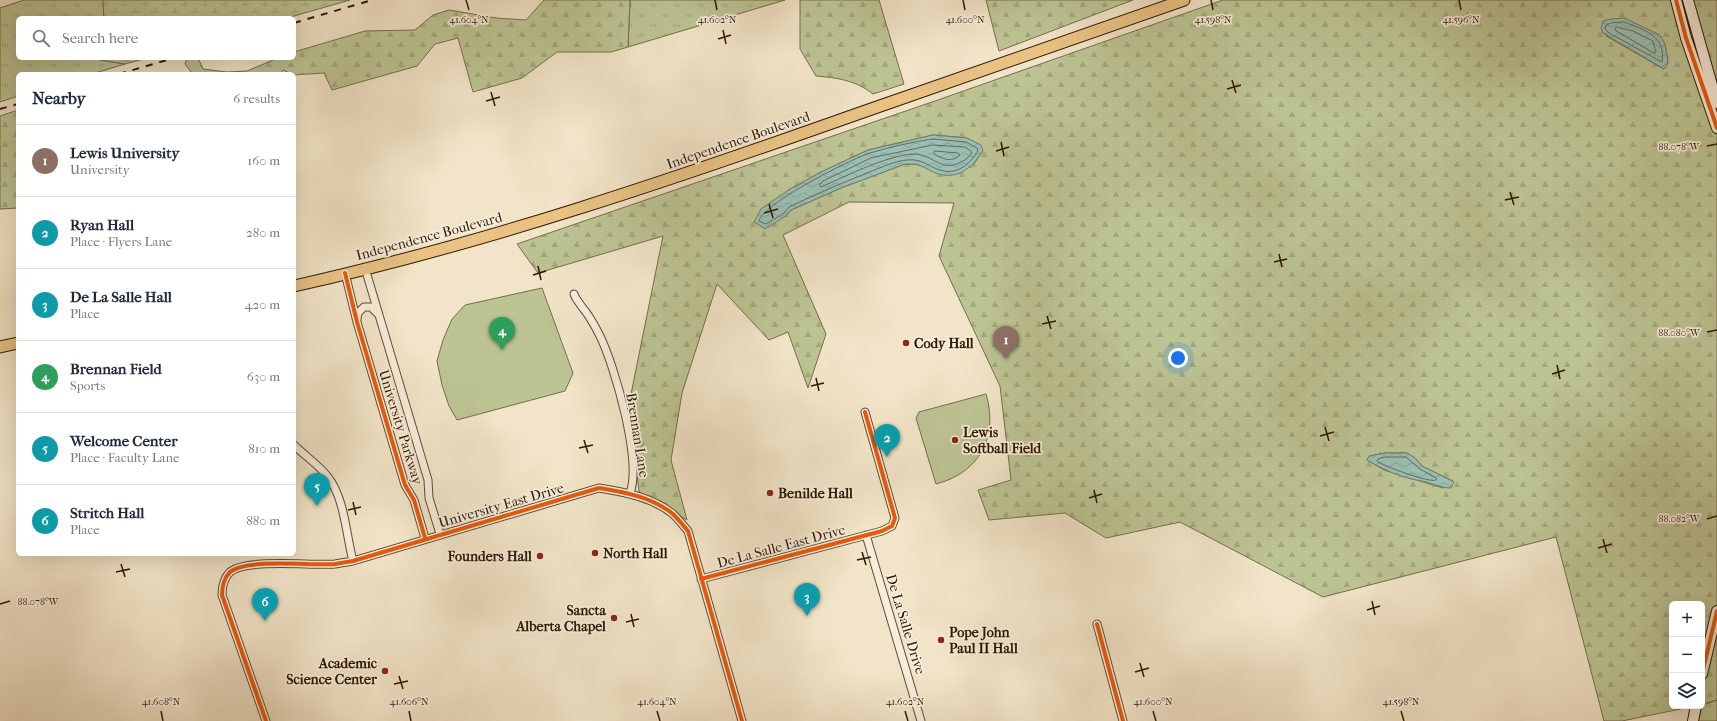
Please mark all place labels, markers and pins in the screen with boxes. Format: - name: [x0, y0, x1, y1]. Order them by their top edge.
- pin: 4: [489, 317, 515, 350]
- pin: 1: [993, 326, 1019, 359]
- place label: Cody Hall: [914, 335, 974, 352]
- marker: Cody Hall: [901, 338, 911, 348]
- pin: 2: [874, 424, 900, 457]
- place label: Lewis Softball Field: [963, 424, 1043, 457]
- marker: Lewis Softball Field: [950, 435, 960, 445]
- pin: 5: [304, 473, 330, 506]
- place label: Benilde Hall: [778, 485, 853, 502]
- marker: Benilde Hall: [765, 488, 775, 498]
- place label: North Hall: [603, 545, 668, 562]
- place label: Founders Hall: [447, 548, 532, 565]
- marker: North Hall: [590, 548, 600, 558]
- marker: Founders Hall: [535, 551, 545, 561]
- pin: 3: [794, 583, 820, 616]
- pin: 6: [252, 588, 278, 621]
- place label: Sancta Alberta Chapel: [515, 602, 607, 635]
- marker: Sancta Alberta Chapel: [609, 613, 619, 623]
- place label: Pope John Paul II Hall: [949, 624, 1018, 657]
- marker: Pope John Paul II Hall: [936, 635, 946, 645]
- place label: Academic Science Center: [286, 655, 378, 688]
- marker: Academic Science Center: [380, 666, 390, 676]

